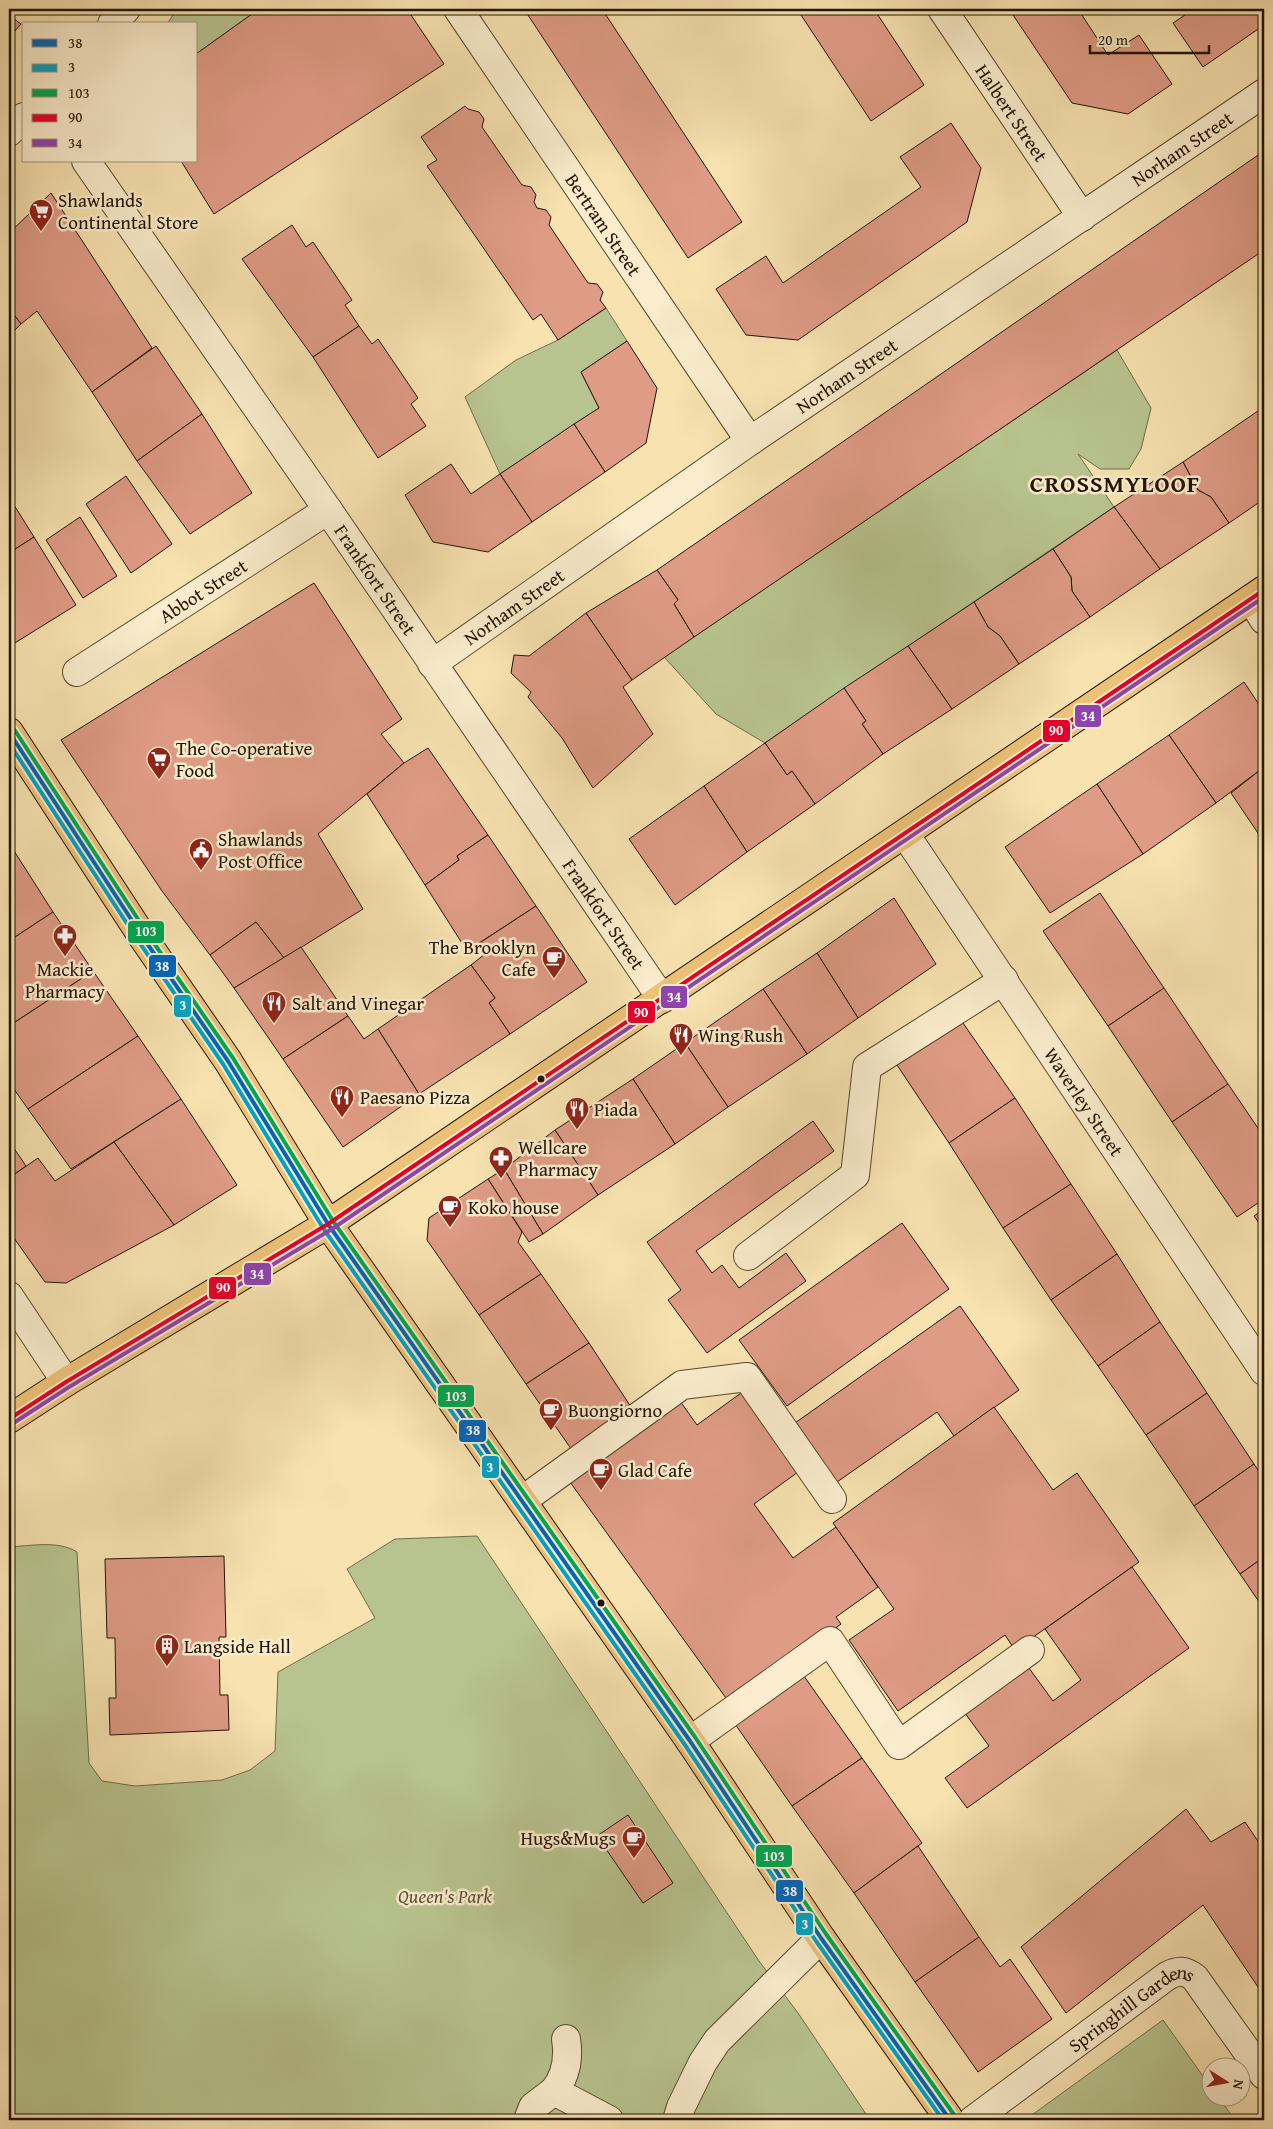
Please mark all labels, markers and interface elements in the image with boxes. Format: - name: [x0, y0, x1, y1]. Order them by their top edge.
- legend: [22, 22, 198, 162]
- scale bar: [1090, 22, 1209, 54]
- text: 20 m: [1098, 29, 1129, 50]
- text: 38: [68, 32, 82, 53]
- text: 3: [68, 56, 75, 77]
- street label: Halbert Street: [969, 58, 1055, 167]
- text: 103: [68, 82, 90, 103]
- street label: Norham Street: [1125, 104, 1239, 193]
- text: 90: [68, 106, 82, 127]
- text: 34: [68, 132, 82, 153]
- street label: Bertram Street: [559, 167, 649, 282]
- place label: Shawlands Continental Store: [58, 186, 198, 236]
- supermarket icon: Shawlands Continental Store: [28, 198, 54, 232]
- street label: Norham Street: [790, 331, 903, 420]
- district label: CROSSMYLOOF: [1030, 466, 1200, 501]
- street label: Frankfort Street: [328, 518, 424, 641]
- street label: Abbot Street: [153, 552, 253, 630]
- street label: Norham Street: [458, 561, 570, 652]
- line badge: 34: [1074, 704, 1102, 728]
- text: 34: [1081, 706, 1095, 726]
- line badge: 90: [1042, 719, 1071, 743]
- text: 90: [1049, 720, 1063, 740]
- place label: The Co-operative Food: [176, 734, 312, 784]
- supermarket icon: The Co-operative Food: [146, 746, 172, 780]
- place label: Shawlands Post Office: [218, 825, 303, 875]
- public building icon: Shawlands Post Office: [188, 837, 214, 871]
- street label: Frankfort Street: [556, 853, 652, 975]
- line badge: 103: [127, 920, 165, 944]
- text: 103: [135, 921, 157, 941]
- pharmacy icon: Mackie Pharmacy: [52, 923, 78, 957]
- place label: The Brooklyn Cafe: [429, 933, 536, 983]
- cafe icon: The Brooklyn Cafe: [541, 945, 567, 979]
- line badge: 38: [148, 954, 177, 978]
- place label: Mackie Pharmacy: [25, 955, 106, 1005]
- text: 38: [155, 956, 169, 976]
- line badge: 34: [660, 985, 688, 1009]
- text: 34: [667, 987, 681, 1007]
- place label: Salt and Vinegar: [292, 989, 424, 1017]
- restaurant icon: Salt and Vinegar: [261, 990, 287, 1024]
- line badge: 3: [173, 994, 192, 1018]
- text: 3: [179, 995, 187, 1015]
- line badge: 90: [627, 1000, 656, 1024]
- text: 90: [634, 1002, 648, 1022]
- place label: Wing Rush: [698, 1021, 784, 1049]
- restaurant icon: Wing Rush: [668, 1022, 694, 1056]
- street label: Waverley Street: [1037, 1042, 1131, 1162]
- unlabelled marker: [536, 1074, 546, 1084]
- place label: Paesano Pizza: [360, 1083, 470, 1111]
- restaurant icon: Paesano Pizza: [329, 1084, 355, 1118]
- place label: Piada: [594, 1095, 638, 1123]
- restaurant icon: Piada: [564, 1096, 590, 1130]
- place label: Wellcare Pharmacy: [518, 1133, 599, 1183]
- pharmacy icon: Wellcare Pharmacy: [488, 1145, 514, 1179]
- place label: Koko house: [468, 1193, 559, 1221]
- cafe icon: Koko house: [437, 1194, 463, 1228]
- line badge: 34: [243, 1262, 272, 1286]
- text: 34: [250, 1264, 264, 1284]
- line badge: 90: [208, 1276, 237, 1300]
- text: 90: [216, 1277, 230, 1297]
- line badge: 103: [437, 1384, 475, 1408]
- text: 103: [445, 1386, 467, 1406]
- place label: Buongiorno: [568, 1396, 662, 1424]
- cafe icon: Buongiorno: [538, 1397, 564, 1431]
- line badge: 38: [458, 1419, 487, 1443]
- text: 38: [466, 1420, 480, 1440]
- line badge: 3: [481, 1455, 500, 1479]
- place label: Glad Cafe: [618, 1456, 692, 1484]
- text: 3: [486, 1457, 494, 1477]
- cafe icon: Glad Cafe: [588, 1457, 614, 1491]
- unlabelled marker: [596, 1598, 606, 1608]
- place label: Langside Hall: [184, 1632, 291, 1660]
- building icon: Langside Hall: [154, 1633, 180, 1667]
- place label: Hugs&Mugs: [520, 1824, 616, 1852]
- cafe icon: Hugs&Mugs: [621, 1825, 647, 1859]
- line badge: 103: [755, 1844, 793, 1868]
- text: 103: [763, 1846, 785, 1866]
- line badge: 38: [775, 1879, 804, 1903]
- text: 38: [783, 1881, 797, 1901]
- park label: Queen's Park: [398, 1882, 492, 1910]
- line badge: 3: [795, 1912, 814, 1936]
- text: 3: [801, 1914, 809, 1934]
- street label: Springhill Gardens: [1062, 1957, 1201, 2059]
- north arrow: [1200, 2056, 1250, 2106]
- text: N: [1228, 2078, 1249, 2092]

